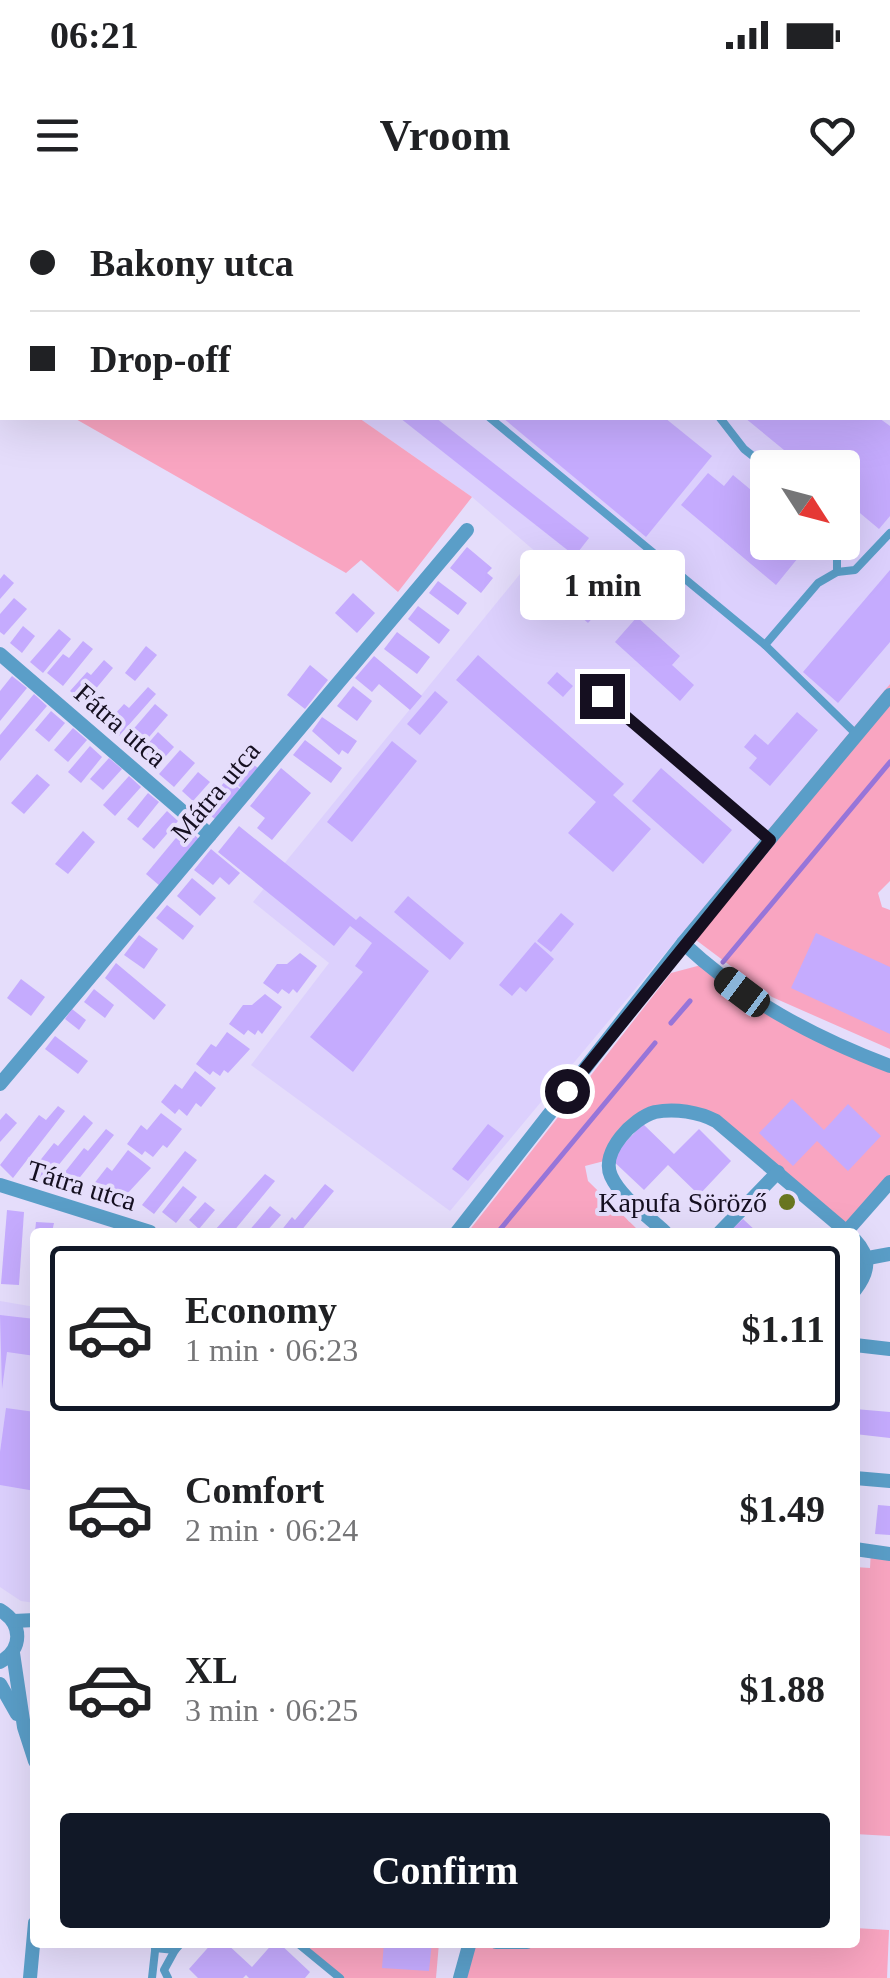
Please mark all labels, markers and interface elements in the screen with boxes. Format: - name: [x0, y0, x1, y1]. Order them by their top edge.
- text: 06:21: [50, 14, 139, 56]
- icon: menu: [30, 108, 85, 163]
- icon: heart: [805, 108, 860, 163]
- text: Vroom: [380, 110, 510, 160]
- text: Bakony utca: [90, 242, 294, 284]
- text: Drop-off: [90, 338, 231, 380]
- north arrow: [750, 450, 860, 560]
- map controls: [750, 450, 860, 560]
- callout: 1 min: [520, 551, 684, 621]
- text: 1 min: [564, 567, 641, 603]
- route end: [580, 674, 625, 719]
- street label: Fátra utca: [69, 677, 173, 774]
- street label: Mátra utca: [165, 735, 266, 847]
- car: [709, 962, 775, 1022]
- route start: [545, 1069, 590, 1114]
- street label: Tátra utca: [23, 1154, 141, 1217]
- place label: Kapufa Söröző: [598, 1187, 767, 1218]
- marker: Kapufa Söröző: [776, 1191, 798, 1213]
- icon: car: [65, 1284, 155, 1374]
- text: Economy: [185, 1289, 337, 1331]
- text: $1.11: [742, 1308, 825, 1350]
- text: 1 min · 06:23: [185, 1332, 358, 1368]
- icon: car: [65, 1464, 155, 1554]
- text: Comfort: [185, 1469, 324, 1511]
- text: $1.49: [740, 1488, 825, 1530]
- text: 2 min · 06:24: [185, 1512, 358, 1548]
- icon: car: [65, 1644, 155, 1734]
- text: XL: [185, 1649, 238, 1691]
- text: $1.88: [740, 1668, 825, 1710]
- text: 3 min · 06:25: [185, 1692, 358, 1728]
- button: Confirm: [60, 1813, 830, 1928]

